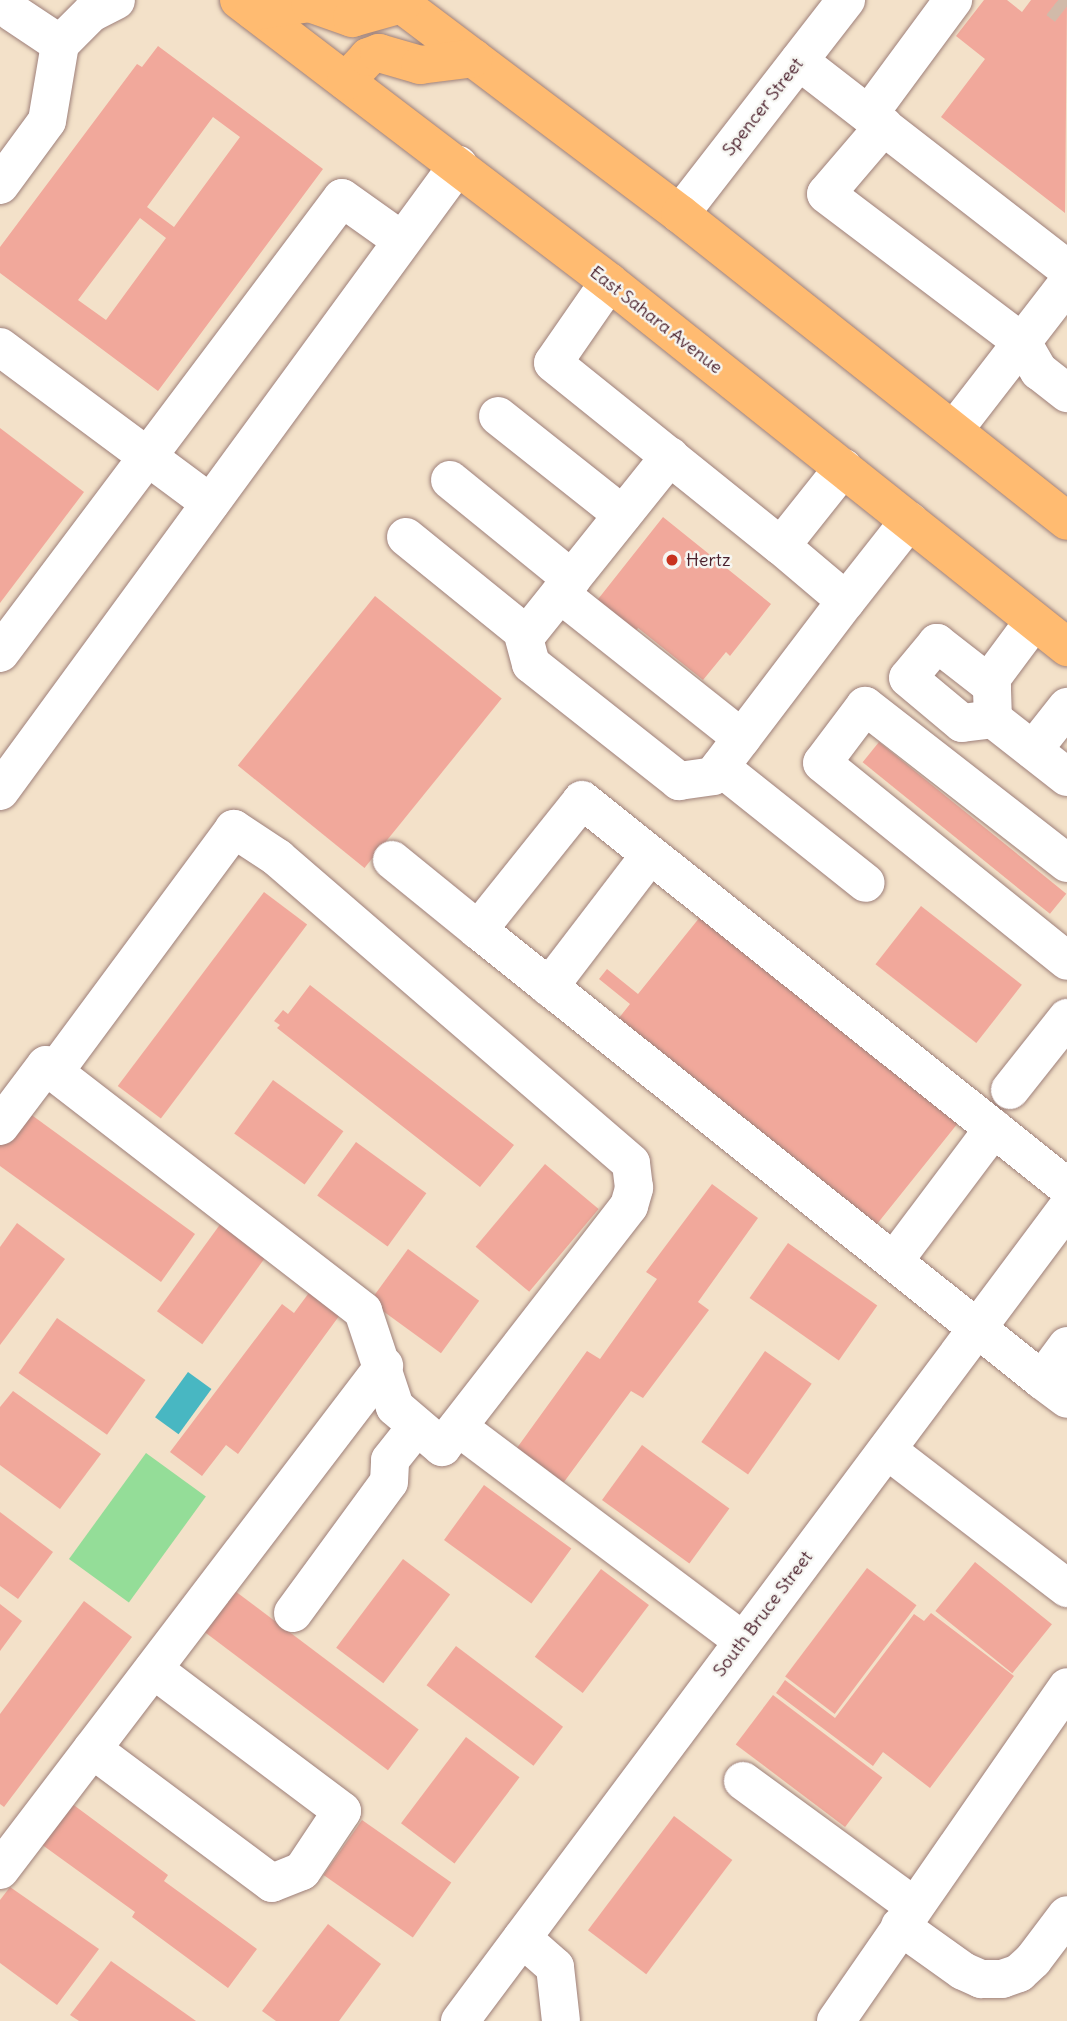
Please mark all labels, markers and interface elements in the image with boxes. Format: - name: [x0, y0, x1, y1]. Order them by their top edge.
- street label: Spencer Street: [718, 54, 808, 160]
- street label: East Sahara Avenue: [585, 262, 727, 378]
- place label: Hertz: [686, 549, 731, 571]
- marker: Hertz: [664, 552, 680, 568]
- street label: South Bruce Street: [709, 1547, 817, 1681]

